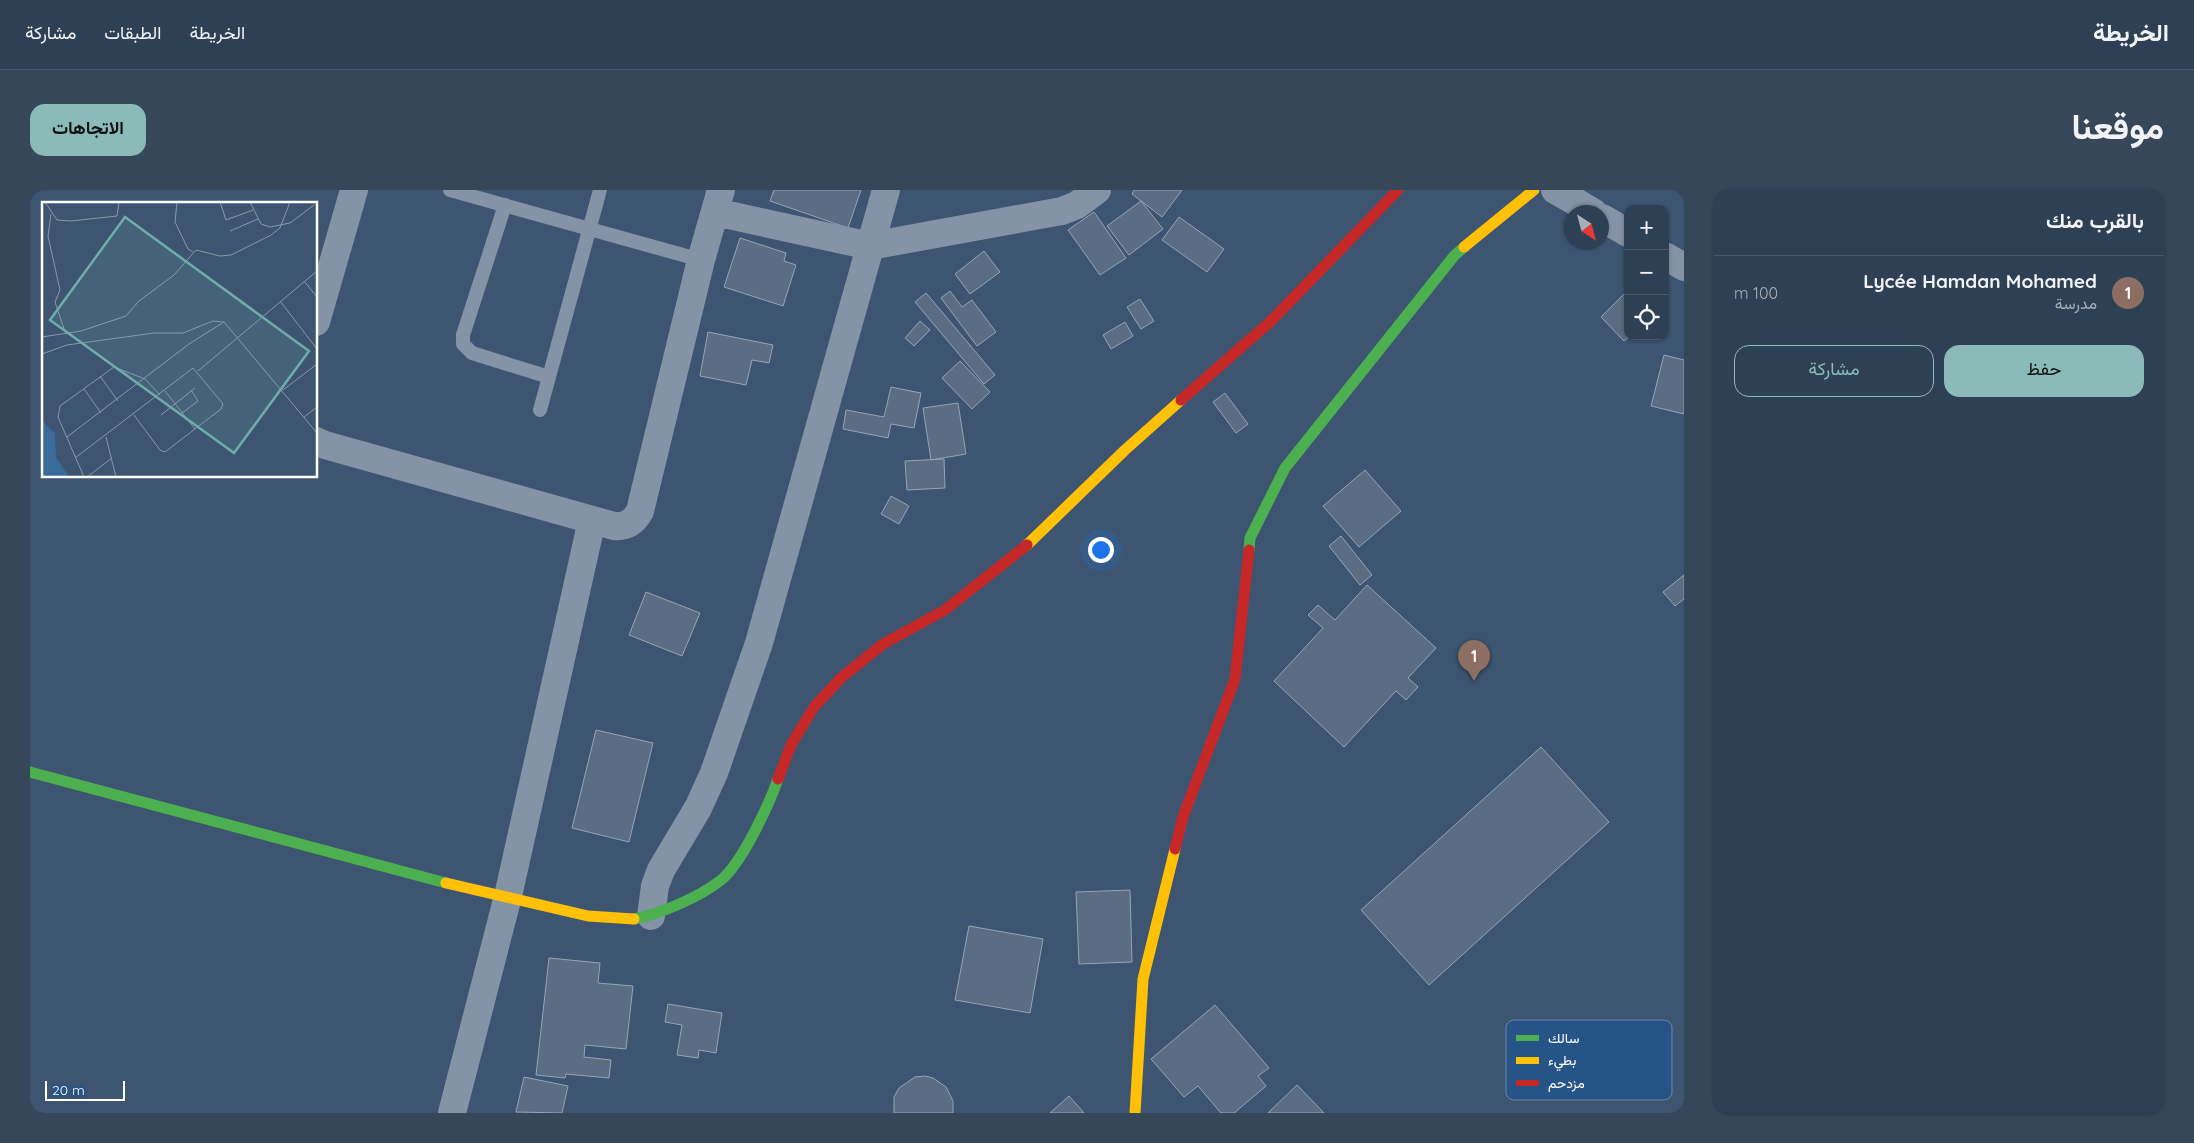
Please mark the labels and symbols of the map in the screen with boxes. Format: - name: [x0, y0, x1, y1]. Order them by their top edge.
- inset map: [42, 202, 318, 478]
- north arrow: [1564, 205, 1609, 250]
- your location: [1088, 537, 1114, 563]
- pin: 1: [1458, 640, 1490, 681]
- legend: [1506, 1020, 1672, 1100]
- text: سالك: [1548, 1029, 1579, 1047]
- text: بطيء: [1548, 1051, 1576, 1072]
- text: مزدحم: [1548, 1074, 1585, 1092]
- scale bar: [45, 1078, 125, 1101]

